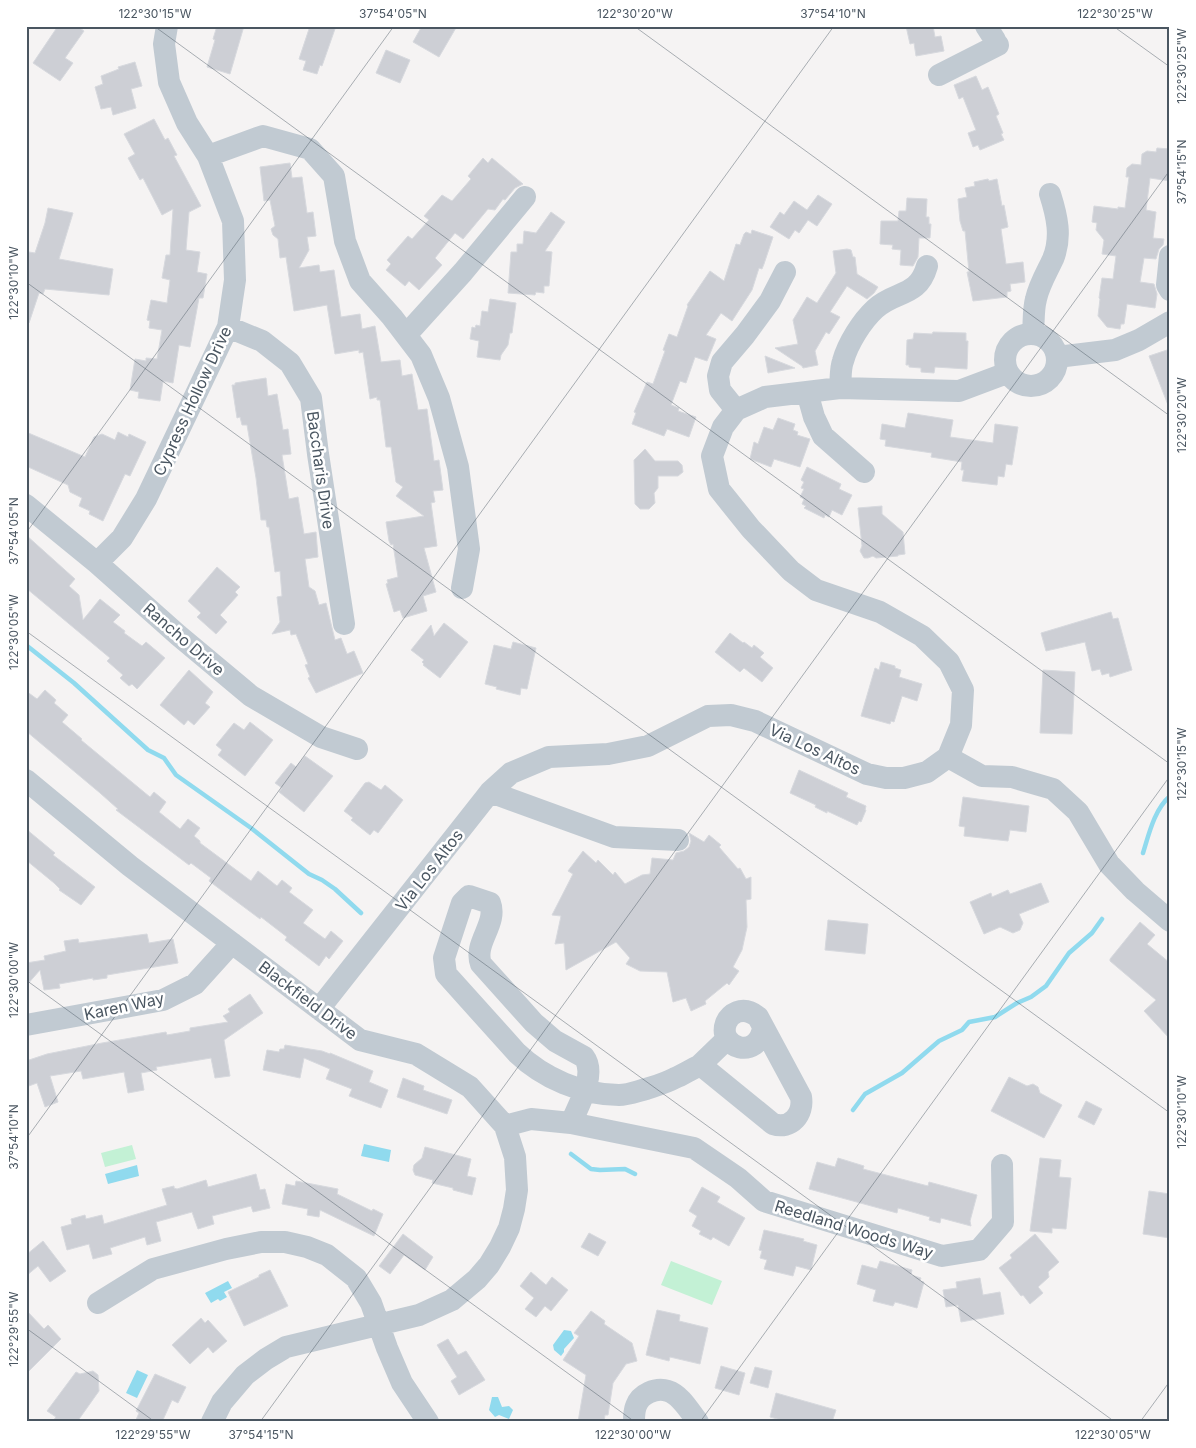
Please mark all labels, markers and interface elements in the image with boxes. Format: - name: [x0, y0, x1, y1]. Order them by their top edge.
- text: 122°30'15"W: [118, 6, 192, 21]
- text: 37°54'05"N: [359, 6, 427, 21]
- text: 122°30'20"W: [597, 6, 673, 21]
- text: 37°54'10"N: [800, 6, 866, 21]
- text: 122°30'25"W: [1077, 6, 1153, 21]
- text: 122°30'25"W: [1174, 28, 1189, 104]
- text: 37°54'15"N: [1174, 139, 1189, 205]
- text: 122°30'10"W: [6, 246, 21, 320]
- street label: Cypress Hollow Drive: [149, 323, 235, 479]
- text: 122°30'20"W: [1174, 377, 1189, 453]
- street label: Baccharis Drive: [303, 410, 339, 530]
- text: 37°54'05"N: [6, 497, 21, 565]
- text: 122°30'05"W: [6, 594, 21, 670]
- street label: Rancho Drive: [139, 598, 229, 680]
- street label: Via Los Altos: [766, 719, 864, 779]
- text: 122°30'15"W: [1174, 727, 1189, 801]
- street label: Via Los Altos: [391, 825, 467, 915]
- text: 122°30'00"W: [6, 942, 21, 1018]
- street label: Blackfield Drive: [255, 956, 361, 1044]
- street label: Karen Way: [82, 988, 166, 1024]
- text: 122°30'10"W: [1174, 1075, 1189, 1149]
- text: 37°54'10"N: [6, 1104, 21, 1170]
- street label: Reedland Woods Way: [772, 1195, 936, 1263]
- text: 122°29'55"W: [6, 1291, 21, 1367]
- text: 122°29'55"W: [115, 1427, 191, 1442]
- text: 37°54'15"N: [228, 1427, 294, 1442]
- text: 122°30'00"W: [595, 1427, 671, 1442]
- text: 122°30'05"W: [1075, 1427, 1151, 1442]

